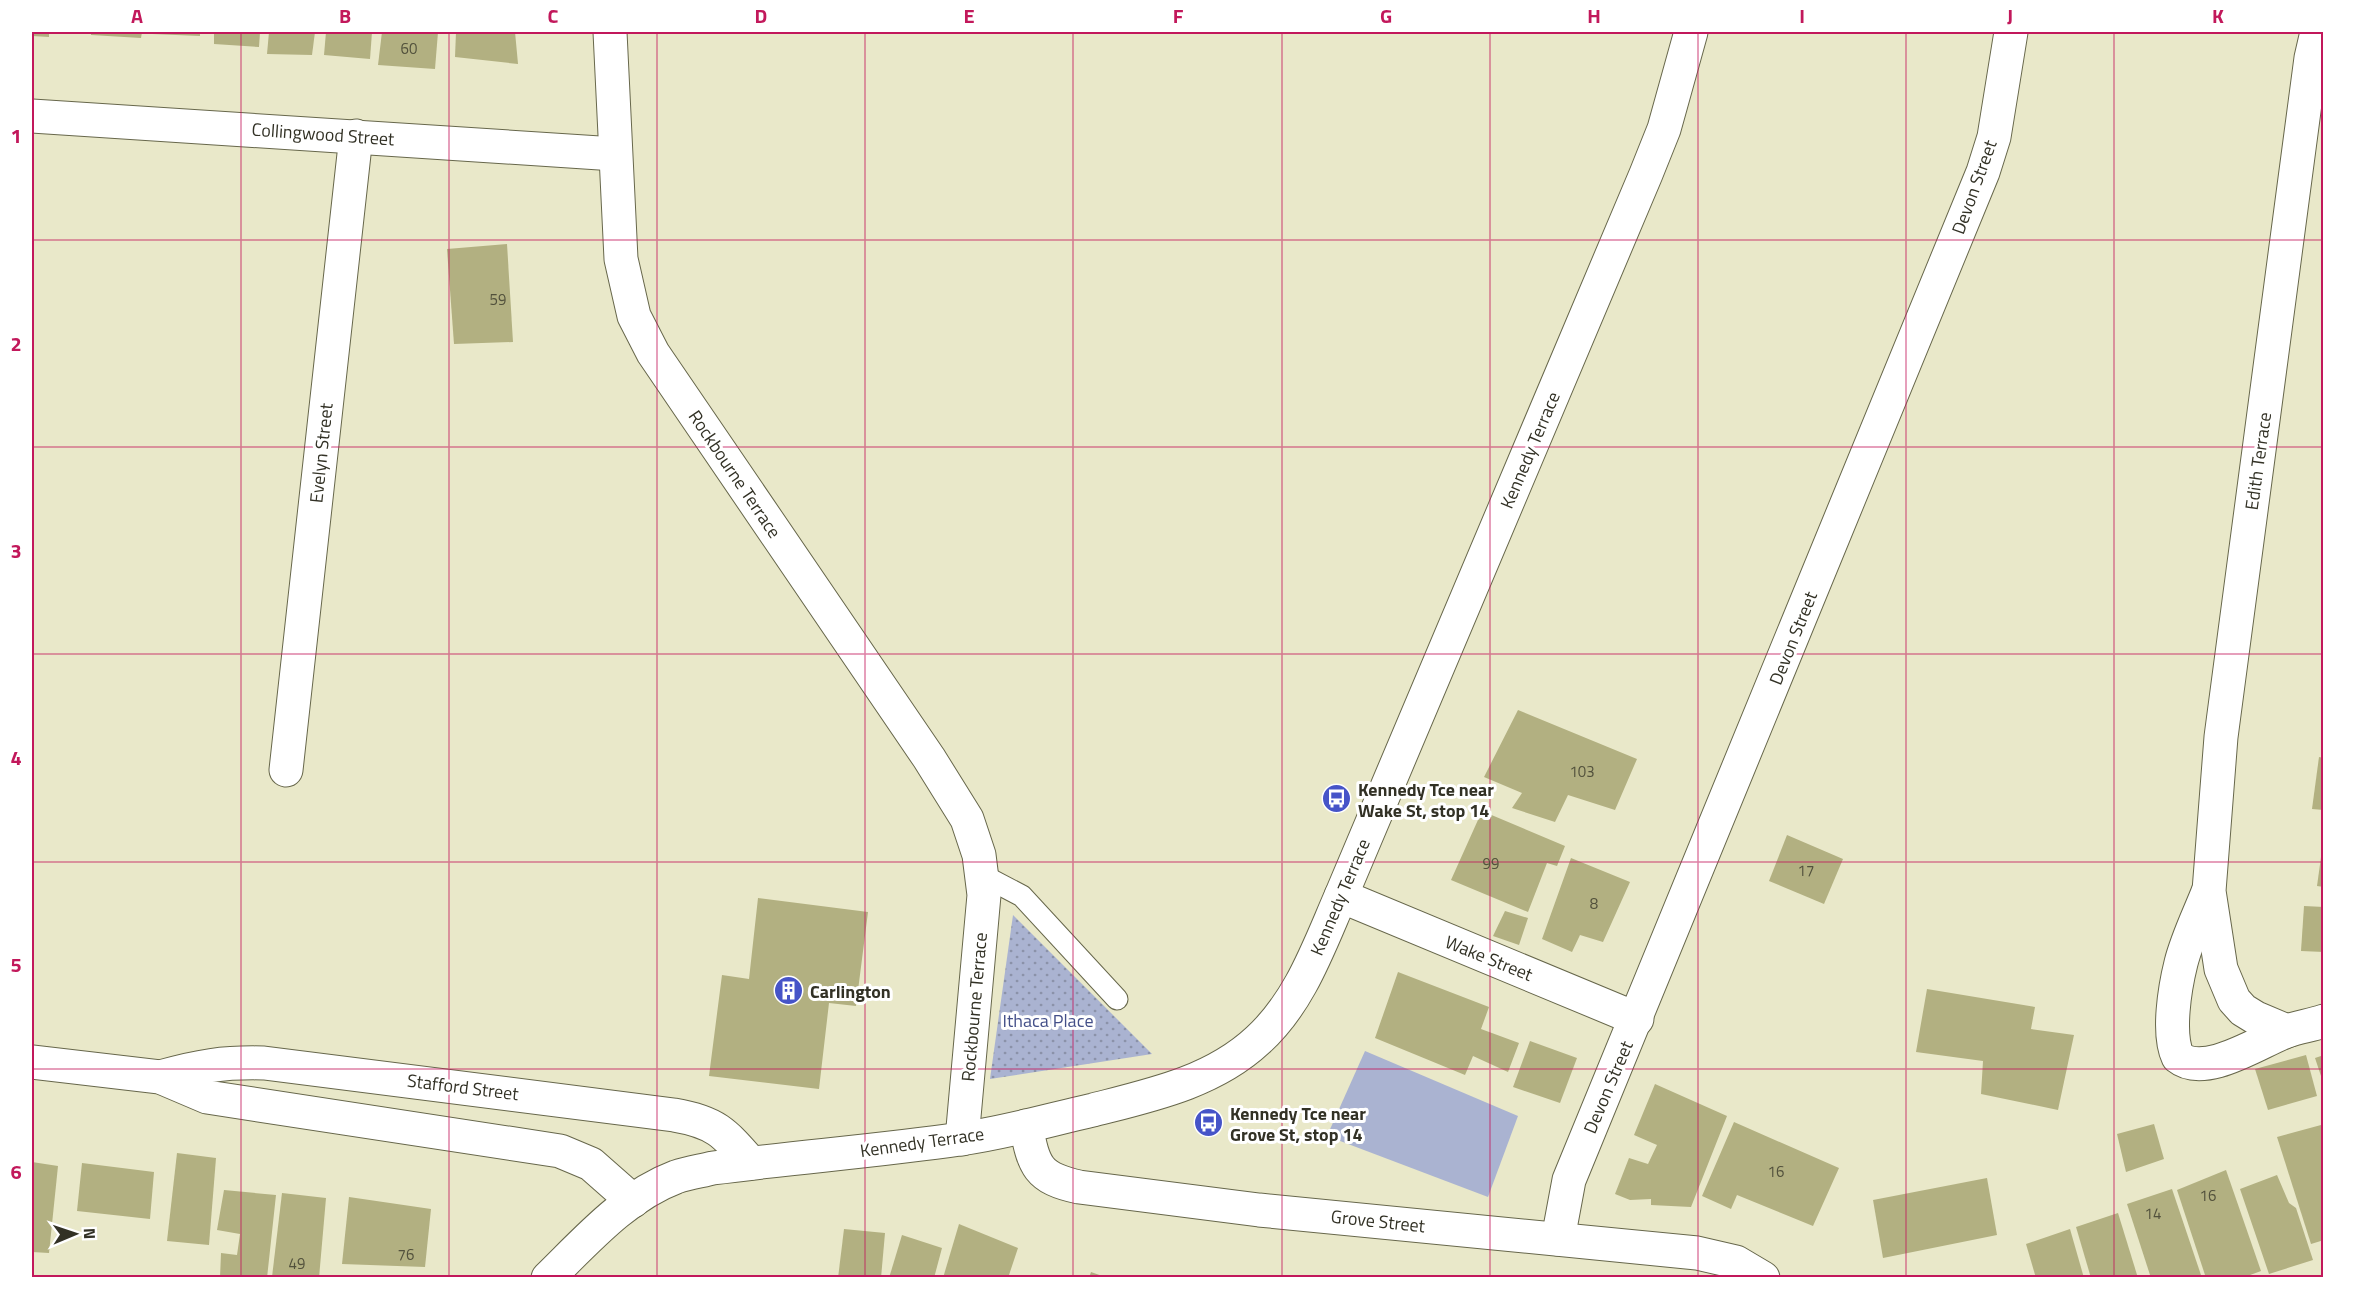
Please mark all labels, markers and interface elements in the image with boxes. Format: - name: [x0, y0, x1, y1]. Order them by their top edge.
- text: A: [131, 0, 143, 31]
- text: B: [339, 0, 351, 31]
- text: C: [548, 0, 559, 31]
- text: D: [755, 0, 767, 31]
- text: E: [963, 0, 975, 31]
- text: F: [1173, 0, 1184, 31]
- text: G: [1380, 0, 1392, 31]
- text: H: [1587, 0, 1601, 31]
- text: I: [1799, 0, 1805, 31]
- text: J: [2007, 0, 2013, 31]
- text: K: [2212, 0, 2224, 31]
- house number: 60: [401, 37, 417, 60]
- street label: Collingwood Street: [251, 116, 396, 152]
- text: 1: [10, 120, 22, 151]
- street label: Devon Street: [1944, 135, 2004, 238]
- house number: 59: [490, 288, 506, 311]
- text: 2: [10, 328, 22, 359]
- street label: Kennedy Terrace: [1493, 387, 1567, 513]
- street label: Evelyn Street: [302, 401, 340, 504]
- street label: Rockbourne Terrace: [682, 404, 788, 544]
- street label: Edith Terrace: [2238, 410, 2278, 512]
- text: 3: [10, 535, 22, 566]
- street label: Devon Street: [1762, 587, 1824, 689]
- text: 4: [10, 742, 22, 773]
- house number: 103: [1569, 760, 1595, 783]
- place label: Kennedy Tce near Wake St, stop 14: [1358, 776, 1494, 824]
- bus stop icon: Kennedy Tce near Wake St, stop 14: [1321, 783, 1353, 815]
- street label: Kennedy Terrace: [1303, 834, 1377, 960]
- house number: 99: [1483, 852, 1499, 875]
- house number: 17: [1798, 859, 1814, 882]
- house number: 8: [1590, 892, 1598, 915]
- street label: Wake Street: [1441, 928, 1538, 988]
- street label: Rockbourne Terrace: [954, 931, 994, 1083]
- text: 5: [10, 949, 22, 980]
- building icon: Carlington: [773, 975, 805, 1007]
- place label: Carlington: [810, 978, 891, 1005]
- park label: Ithaca Place: [1003, 1007, 1093, 1034]
- street label: Devon Street: [1576, 1036, 1640, 1138]
- street label: Stafford Street: [406, 1067, 521, 1107]
- place label: Kennedy Tce near Grove St, stop 14: [1230, 1100, 1366, 1148]
- bus stop icon: Kennedy Tce near Grove St, stop 14: [1193, 1107, 1225, 1139]
- street label: Kennedy Terrace: [858, 1120, 986, 1164]
- text: 6: [10, 1156, 22, 1187]
- house number: 16: [1768, 1160, 1784, 1183]
- house number: 16: [2200, 1184, 2216, 1207]
- house number: 14: [2145, 1202, 2161, 1225]
- street label: Grove Street: [1330, 1203, 1427, 1239]
- north arrow: [45, 1204, 105, 1264]
- text: N: [78, 1228, 102, 1239]
- house number: 76: [398, 1243, 414, 1266]
- house number: 49: [289, 1252, 305, 1275]

